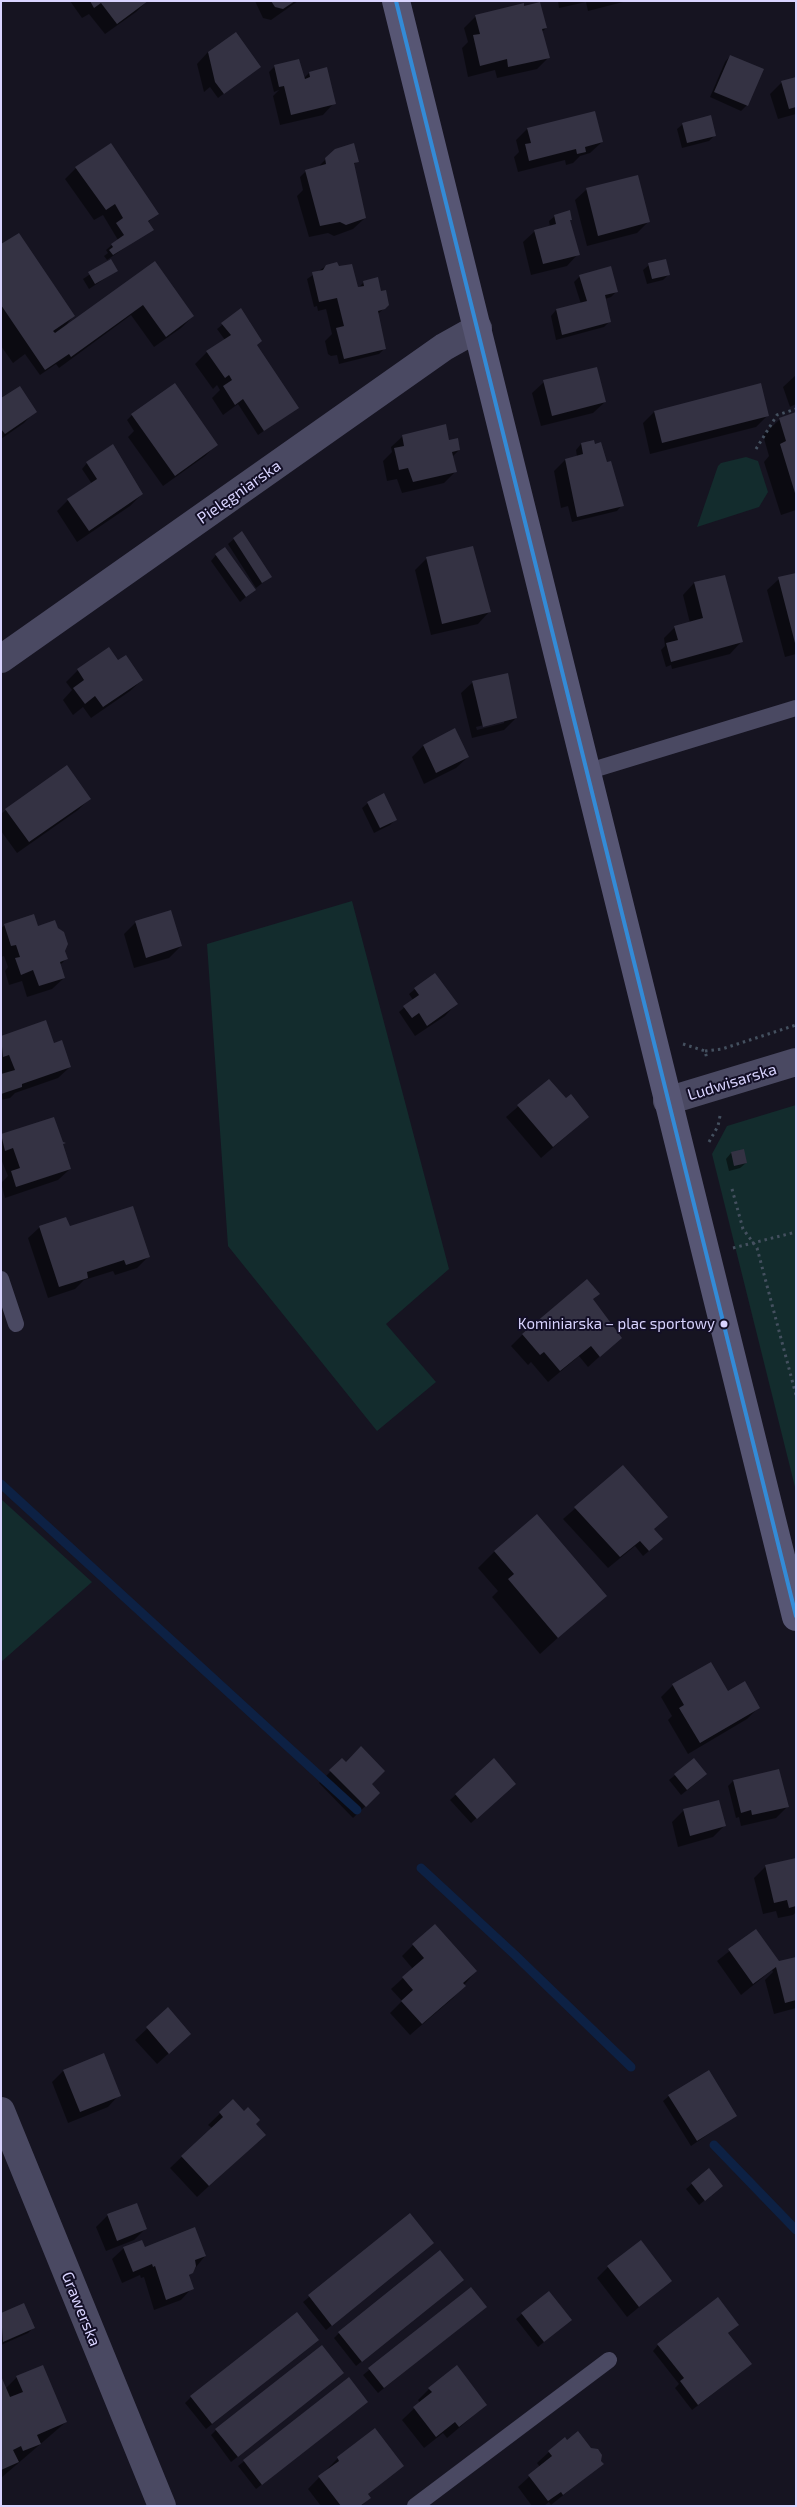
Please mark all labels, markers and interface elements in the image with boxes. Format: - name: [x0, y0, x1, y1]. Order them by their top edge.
- street label: Pielęgniarska: [193, 456, 285, 528]
- street label: Ludwisarska: [685, 1059, 779, 1105]
- place label: Kominiarska – plac sportowy: [518, 1315, 715, 1333]
- marker: Kominiarska – plac sportowy: [719, 1319, 729, 1329]
- street label: Grawerska: [57, 2269, 105, 2349]

